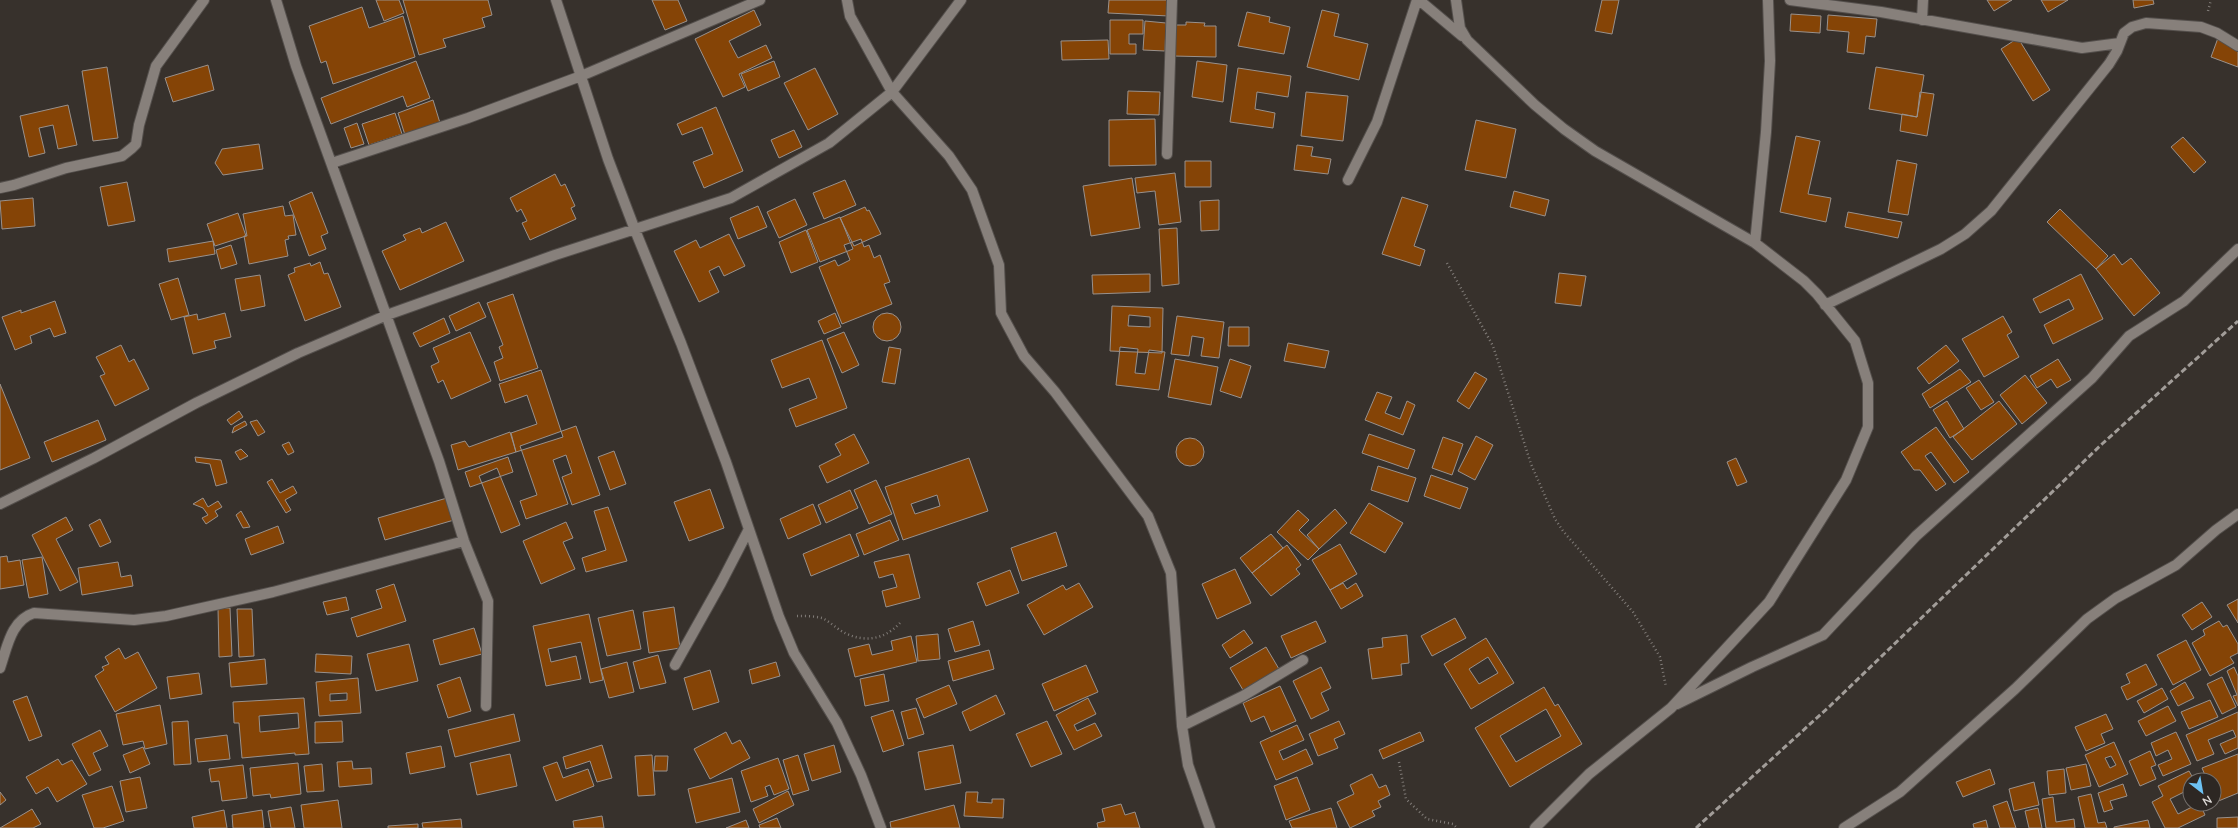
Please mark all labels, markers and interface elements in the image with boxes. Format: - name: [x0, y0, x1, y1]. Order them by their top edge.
- north arrow: [2182, 772, 2222, 812]
- text: N: [2200, 793, 2214, 809]

